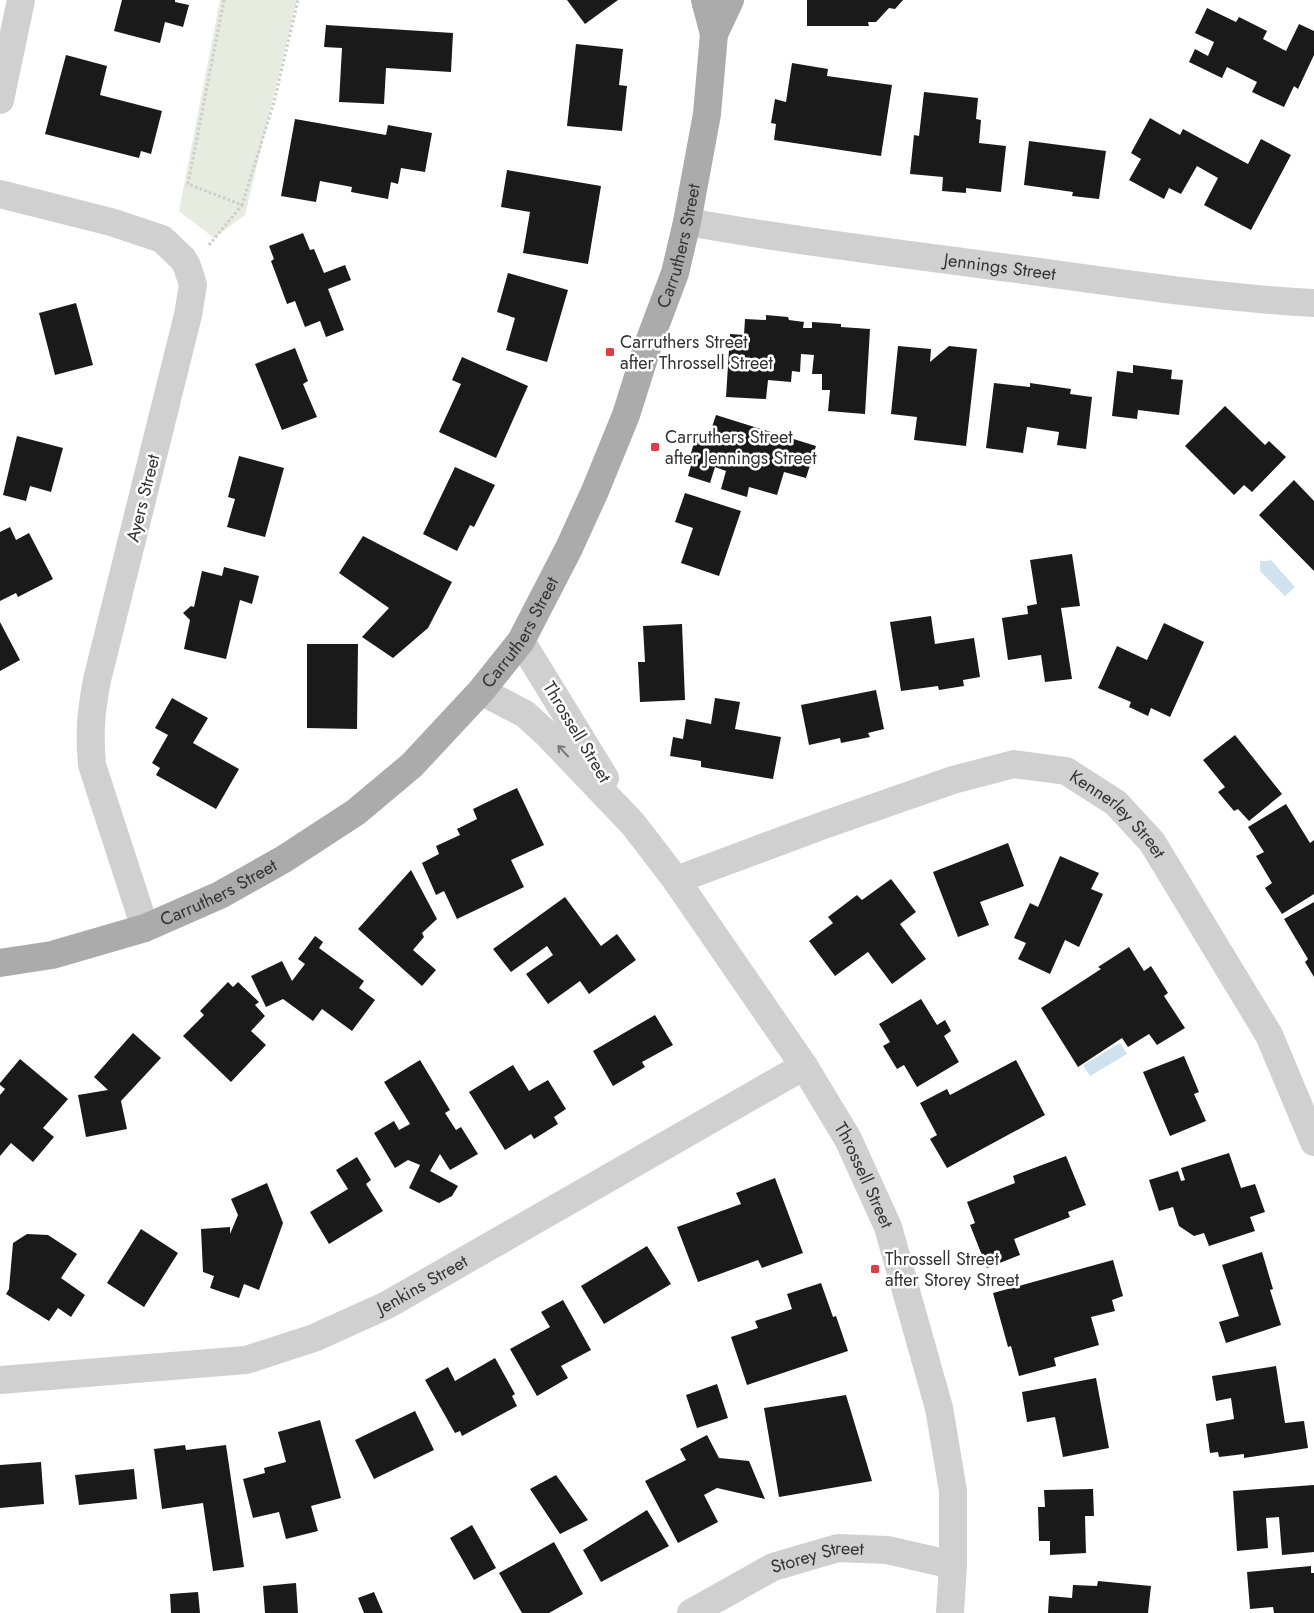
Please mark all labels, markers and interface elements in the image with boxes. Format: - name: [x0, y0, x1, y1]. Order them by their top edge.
- street label: Carruthers Street: [650, 181, 707, 312]
- street label: Jennings Street: [940, 246, 1058, 287]
- place label: Carruthers Street after Throssell Street: [620, 329, 774, 376]
- marker: Carruthers Street after Throssell Street: [604, 346, 616, 358]
- place label: Carruthers Street after Jennings Street: [665, 424, 817, 471]
- marker: Carruthers Street after Jennings Street: [649, 441, 661, 453]
- street label: Ayers Street: [120, 451, 167, 545]
- street label: Carruthers Street: [475, 572, 565, 694]
- street label: Throssell Street: [537, 676, 618, 788]
- one-way arrow: [557, 744, 569, 757]
- street label: Kennerley Street: [1065, 764, 1172, 864]
- street label: Carruthers Street: [156, 852, 282, 933]
- street label: Throssell Street: [828, 1117, 900, 1233]
- place label: Throssell Street after Storey Street: [885, 1246, 1020, 1293]
- street label: Jenkins Street: [371, 1248, 473, 1322]
- marker: Throssell Street after Storey Street: [869, 1263, 881, 1275]
- street label: Storey Street: [768, 1535, 865, 1580]

